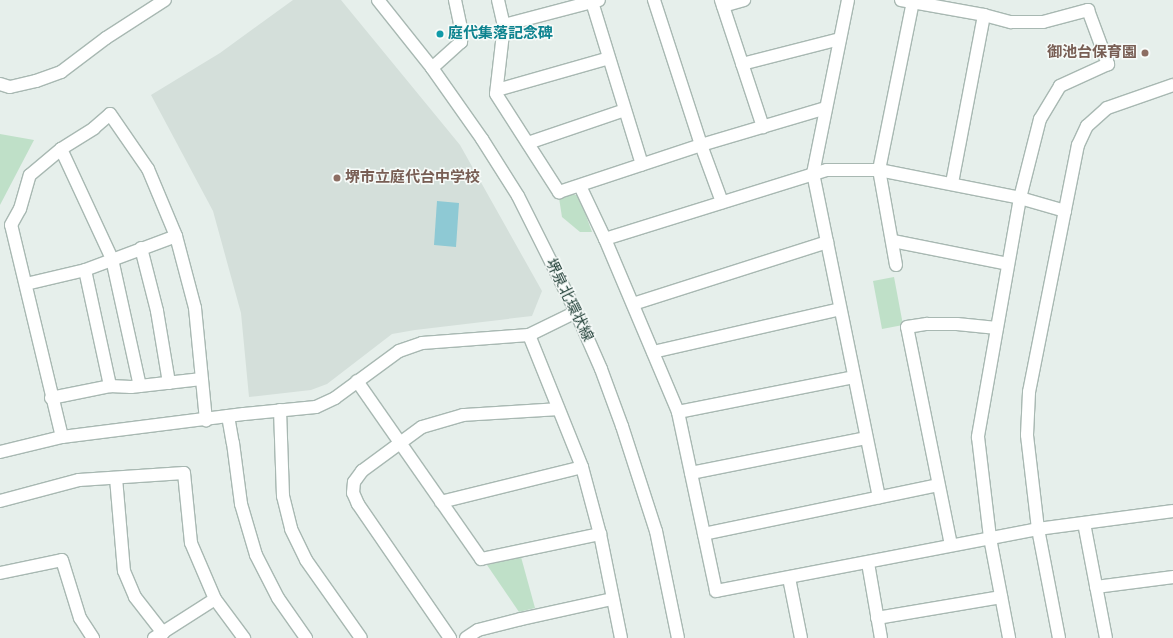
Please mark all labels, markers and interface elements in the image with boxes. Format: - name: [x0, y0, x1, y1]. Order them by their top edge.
- place label: 庭代集落記念碑: [448, 25, 553, 43]
- marker: 庭代集落記念碑: [435, 29, 445, 39]
- place label: 御池台保育園: [1047, 44, 1137, 62]
- marker: 御池台保育園: [1140, 48, 1150, 58]
- place label: 堺市立庭代台中学校: [345, 169, 480, 187]
- marker: 堺市立庭代台中学校: [332, 173, 342, 183]
- street label: 堺泉北環状線: [541, 256, 597, 344]

